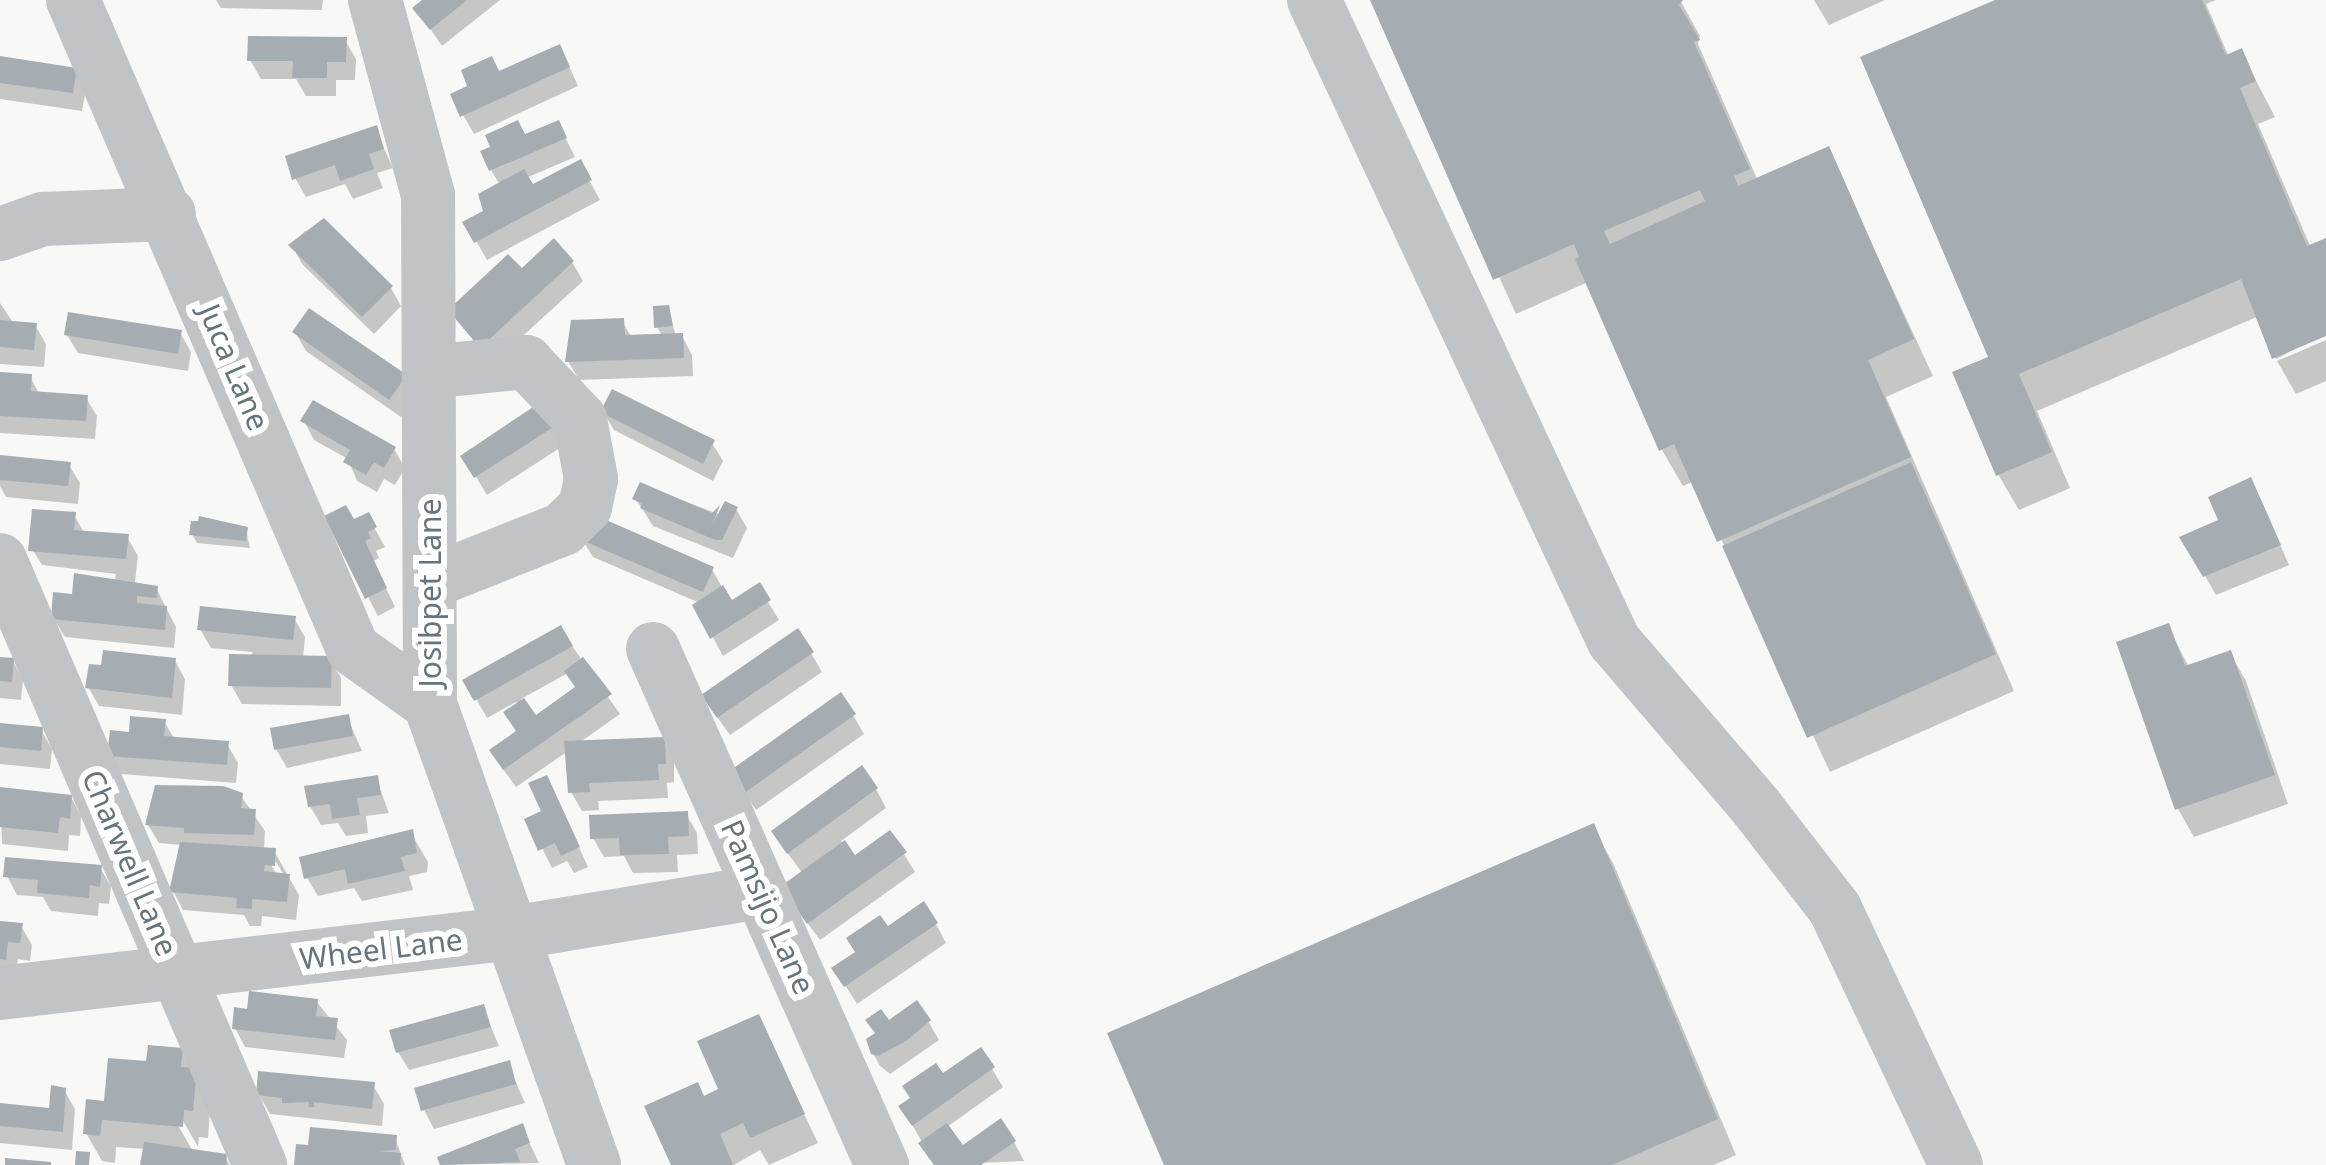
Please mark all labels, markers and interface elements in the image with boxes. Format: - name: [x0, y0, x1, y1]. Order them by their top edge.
- street label: Juca Lane: [191, 298, 277, 436]
- street label: Josibpet Lane: [412, 499, 448, 687]
- street label: Charwell Lane: [75, 765, 185, 961]
- street label: Pamsijo Lane: [714, 814, 822, 1000]
- street label: Wheel Lane: [298, 921, 464, 977]

